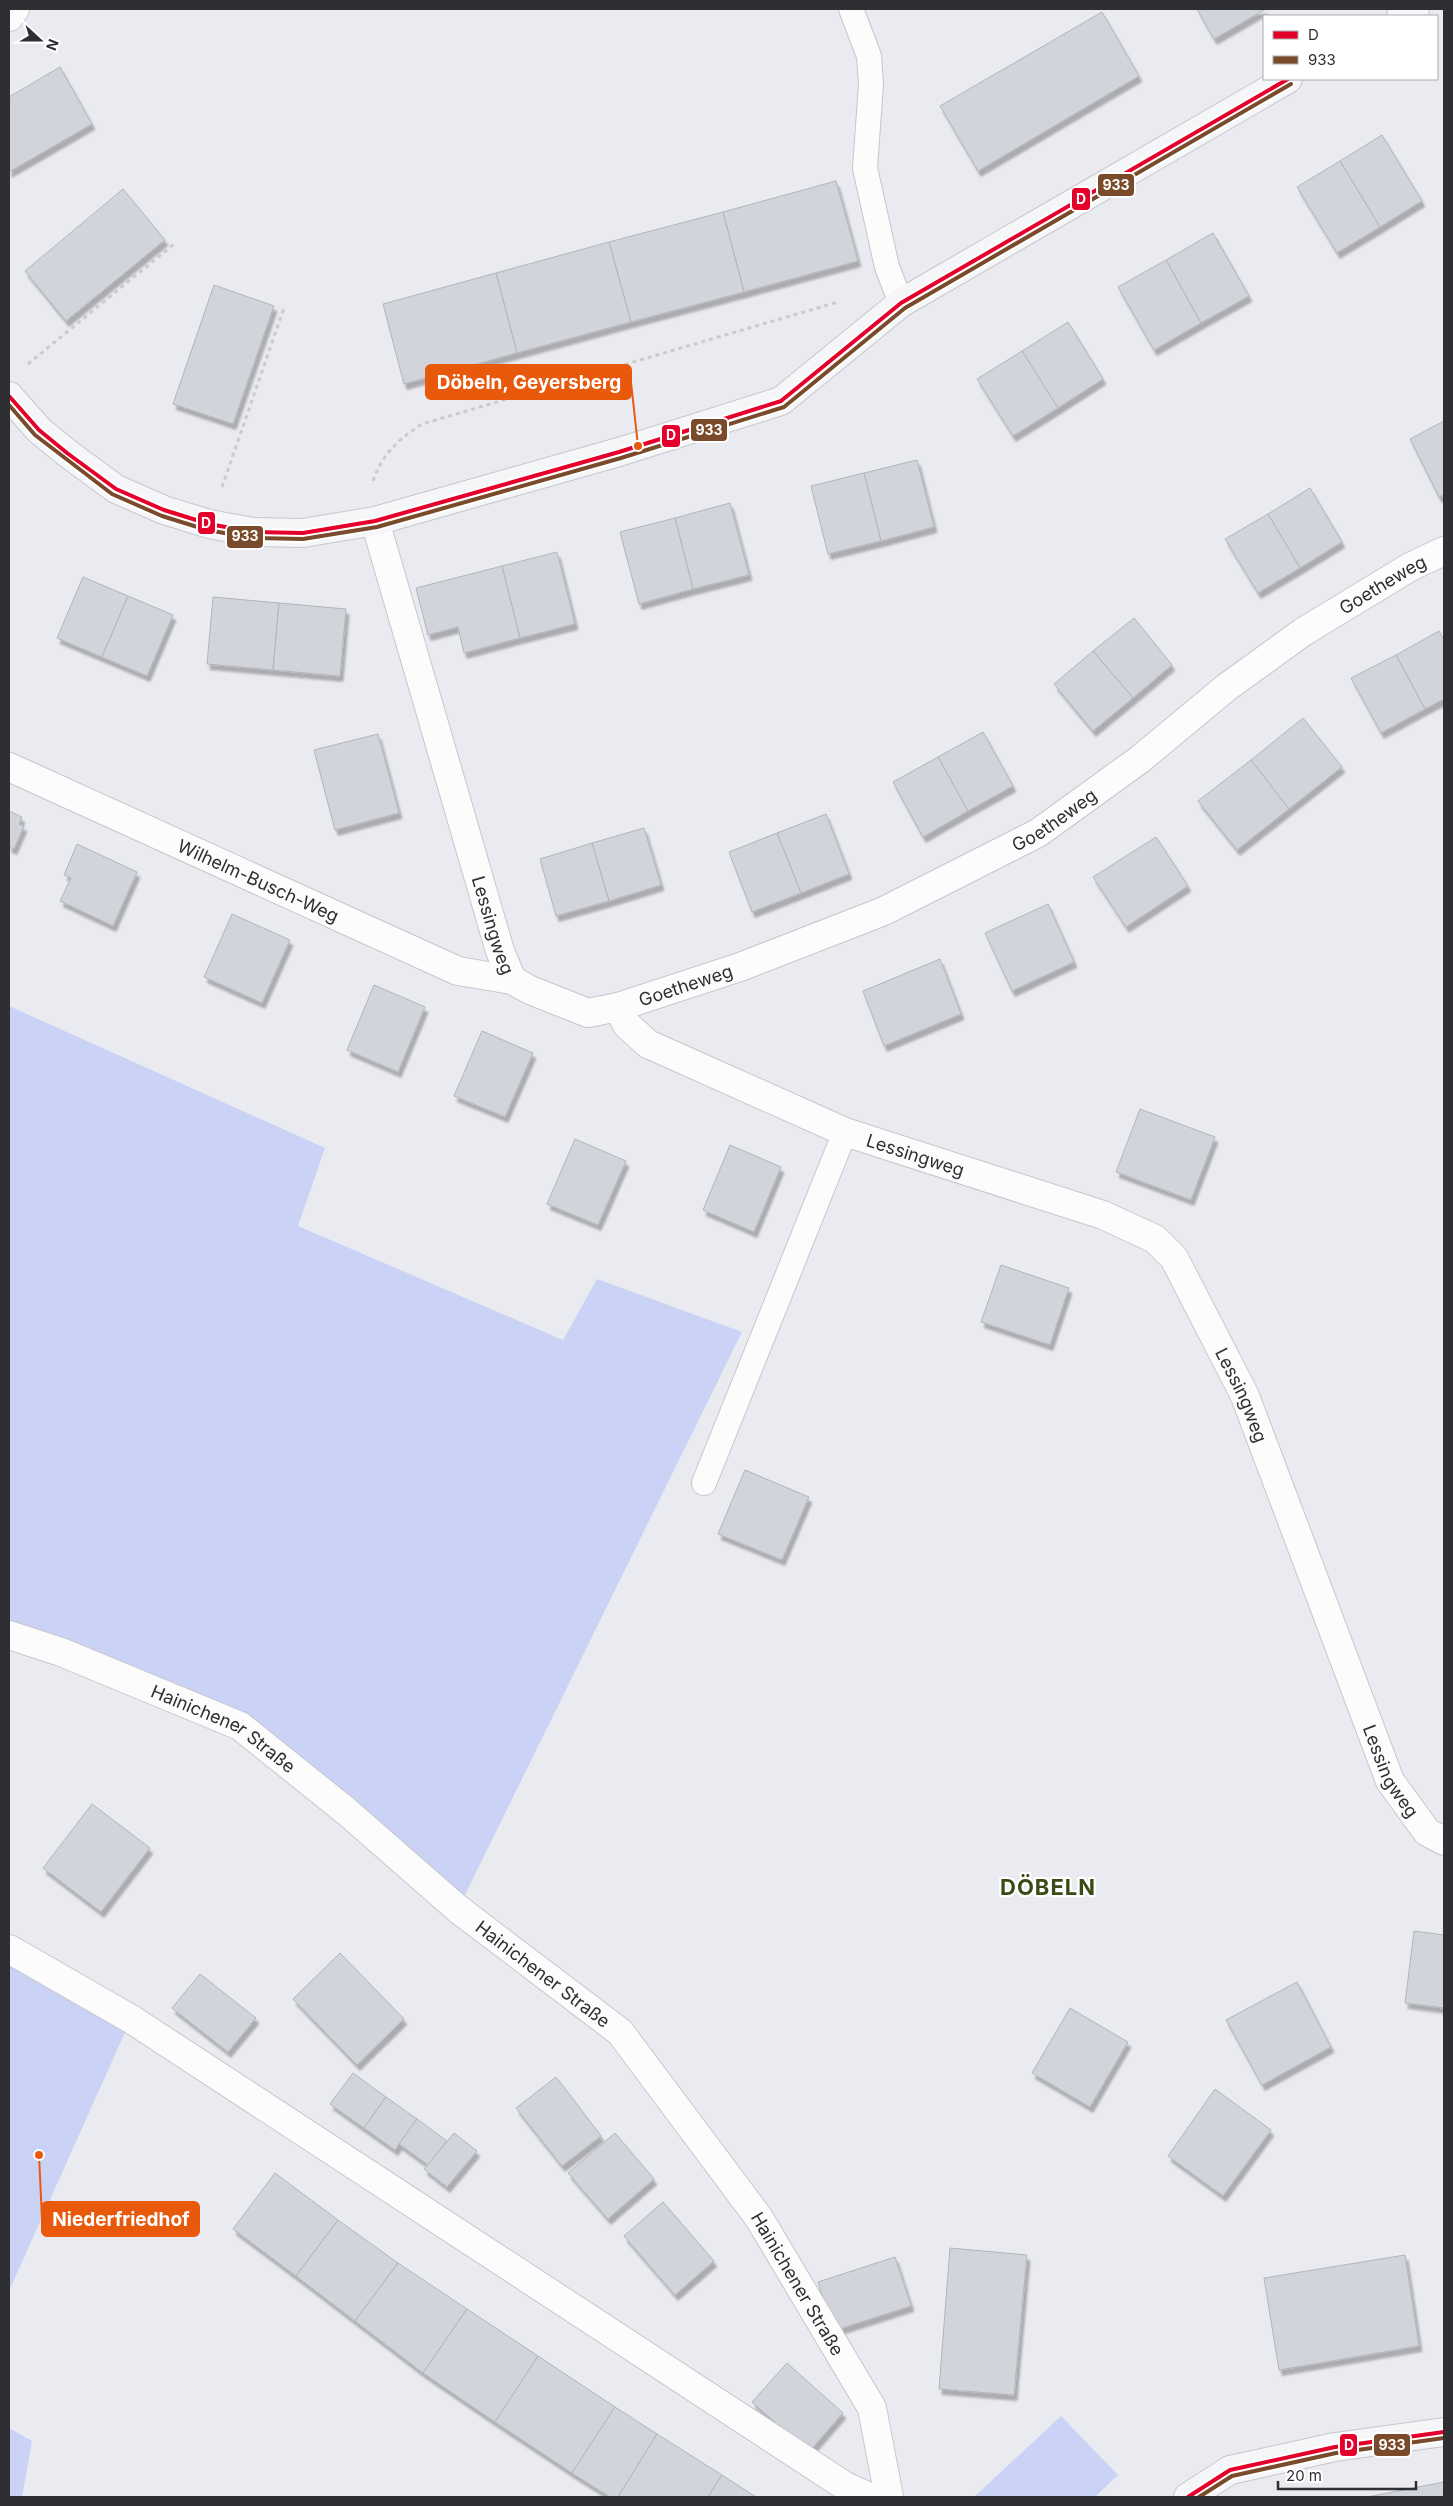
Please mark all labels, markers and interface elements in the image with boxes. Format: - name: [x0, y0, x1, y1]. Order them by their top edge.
- north arrow: [15, 15, 65, 65]
- legend: [1263, 15, 1438, 80]
- text: D: [1308, 25, 1319, 44]
- text: N: [43, 37, 62, 53]
- text: 933: [1308, 50, 1336, 69]
- line badge: 933: [1097, 173, 1135, 197]
- text: 933: [1102, 176, 1130, 193]
- line badge: D: [1071, 187, 1091, 211]
- text: D: [1076, 190, 1086, 207]
- callout: Döbeln, Geyersberg: [426, 365, 631, 399]
- text: Döbeln, Geyersberg: [437, 371, 621, 394]
- line badge: 933: [690, 418, 728, 442]
- text: 933: [695, 421, 723, 438]
- line badge: D: [661, 424, 681, 448]
- text: D: [666, 426, 676, 443]
- line badge: D: [197, 511, 216, 535]
- text: D: [201, 514, 211, 531]
- line badge: 933: [226, 525, 264, 549]
- text: 933: [231, 527, 259, 544]
- street label: Goetheweg: [1335, 551, 1429, 618]
- street label: Goetheweg: [1008, 784, 1100, 855]
- street label: Wilhelm-Busch-Weg: [175, 835, 342, 926]
- street label: Lessingweg: [468, 873, 519, 977]
- street label: Goetheweg: [636, 960, 735, 1010]
- street label: Lessingweg: [864, 1129, 967, 1180]
- street label: Lessingweg: [1211, 1344, 1272, 1445]
- street label: Hainichener Straße: [148, 1680, 300, 1777]
- street label: Lessingweg: [1359, 1722, 1423, 1821]
- district label: DÖBELN: [1000, 1874, 1096, 1900]
- street label: Hainichener Straße: [472, 1916, 614, 2031]
- callout: Niederfriedhof: [42, 2202, 199, 2236]
- text: Niederfriedhof: [52, 2208, 190, 2231]
- street label: Hainichener Straße: [747, 2208, 849, 2359]
- line badge: D: [1339, 2433, 1358, 2457]
- line badge: 933: [1373, 2433, 1411, 2457]
- text: D: [1344, 2436, 1354, 2453]
- text: 933: [1378, 2436, 1406, 2453]
- scale bar: [1278, 2458, 1416, 2490]
- text: 20 m: [1286, 2466, 1322, 2485]

